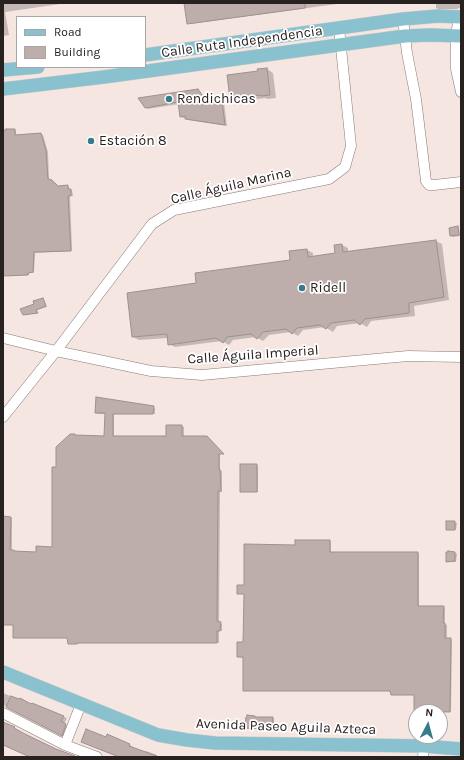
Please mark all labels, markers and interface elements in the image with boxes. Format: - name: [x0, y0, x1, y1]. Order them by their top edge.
- legend: [16, 16, 146, 68]
- street label: Calle Ruta Independencia: [160, 22, 324, 62]
- text: Road: [54, 25, 82, 39]
- text: Building: [54, 45, 100, 59]
- place label: Rendichicas: [177, 91, 256, 107]
- marker: Rendichicas: [164, 94, 174, 104]
- place label: Estación 8: [99, 133, 167, 149]
- marker: Estación 8: [86, 136, 96, 146]
- street label: Calle Águila Marina: [169, 164, 293, 208]
- place label: Ridell: [310, 280, 346, 296]
- marker: Ridell: [297, 283, 307, 293]
- street label: Calle Águila Imperial: [187, 342, 319, 368]
- north arrow: [408, 704, 448, 744]
- text: N: [425, 706, 434, 719]
- street label: Avenida Paseo Aguila Azteca: [196, 715, 376, 739]

